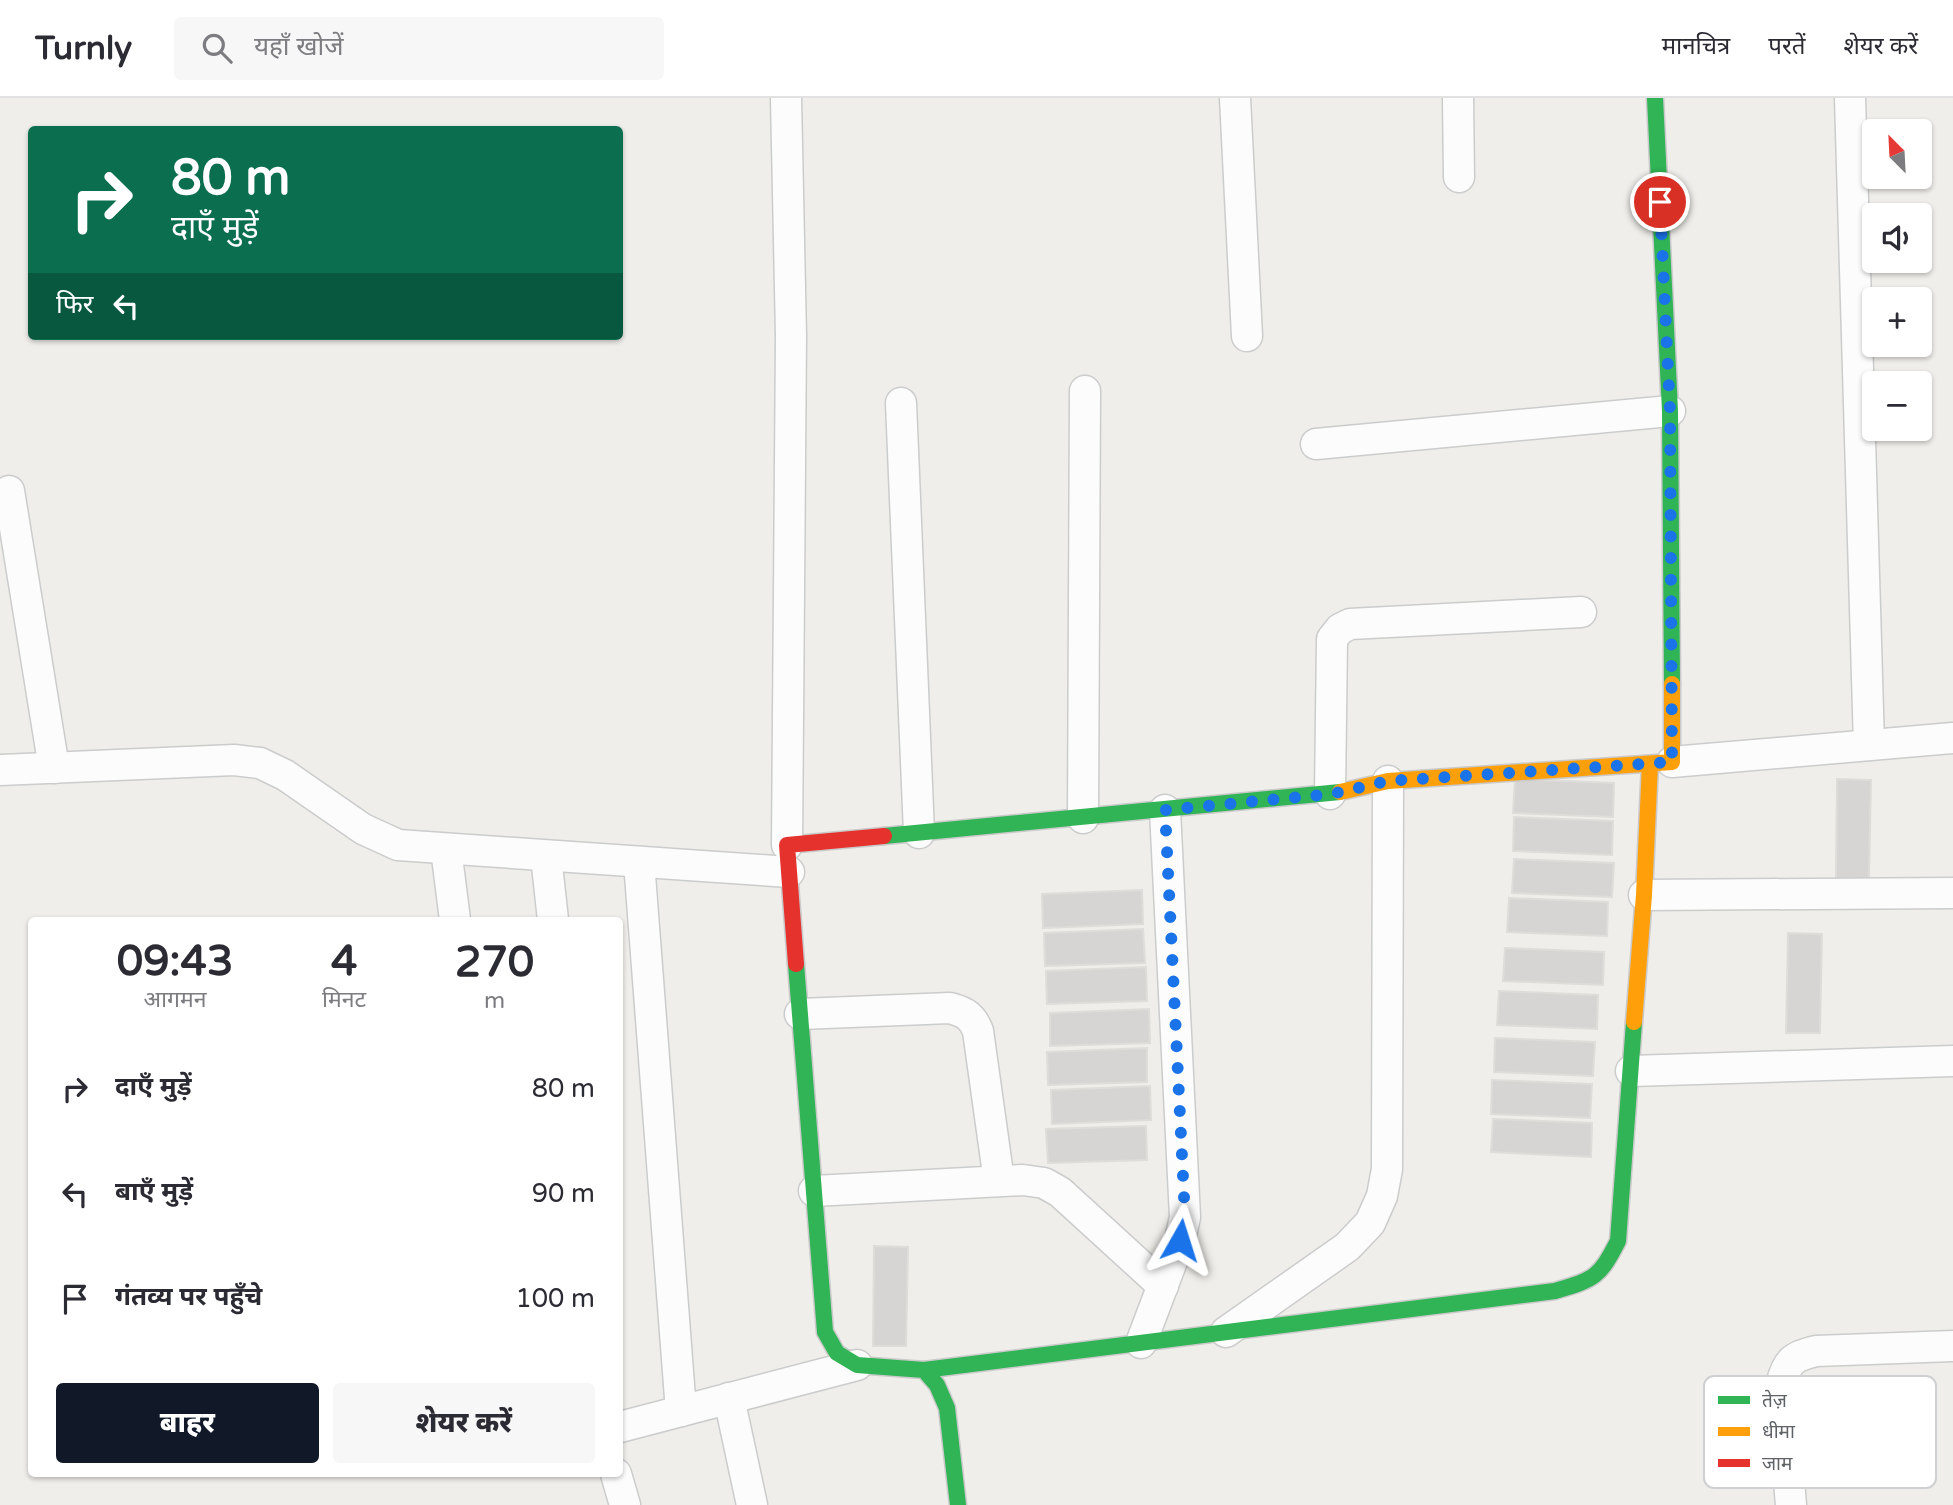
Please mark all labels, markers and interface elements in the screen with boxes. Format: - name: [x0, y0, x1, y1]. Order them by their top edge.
- search box: [174, 17, 664, 80]
- text: Turnly: [35, 29, 132, 68]
- icon: search: [198, 29, 236, 67]
- text: यहाँ खोजें: [254, 31, 344, 62]
- text: मानचित्र: [1662, 32, 1730, 61]
- text: परतें: [1768, 32, 1805, 61]
- text: शेयर करें: [1843, 32, 1918, 61]
- north arrow: [1862, 119, 1932, 189]
- map controls: [1862, 119, 1932, 441]
- text: 80 m: [171, 149, 290, 208]
- icon: right: [56, 154, 147, 245]
- pin: [1630, 172, 1690, 232]
- icon: arrive: [1641, 183, 1679, 221]
- button: sound: [1862, 203, 1932, 273]
- text: दाएँ मुड़ें: [171, 209, 259, 247]
- icon: left: [107, 287, 145, 325]
- button: +: [1862, 287, 1932, 357]
- text: फिर: [56, 289, 93, 320]
- button: −: [1862, 371, 1932, 441]
- text: 09:43: [117, 936, 233, 987]
- text: 4: [331, 936, 357, 987]
- text: 270: [455, 937, 534, 988]
- text: आगमन: [144, 986, 207, 1014]
- text: मिनट: [322, 986, 366, 1014]
- text: m: [484, 987, 505, 1015]
- icon: right: [56, 1070, 94, 1108]
- text: दाएँ मुड़ें: [115, 1071, 192, 1102]
- text: 80 m: [532, 1073, 595, 1104]
- icon: left: [56, 1175, 94, 1213]
- text: बाएँ मुड़ें: [115, 1176, 193, 1207]
- text: 90 m: [532, 1178, 595, 1209]
- position arrow: [1143, 1203, 1217, 1277]
- icon: arrive: [56, 1280, 94, 1318]
- text: गंतव्य पर पहुँचे: [115, 1281, 262, 1312]
- text: 100 m: [515, 1283, 595, 1314]
- legend: [1704, 1376, 1936, 1488]
- button: बाहर: [56, 1383, 319, 1463]
- button: शेयर करें: [333, 1383, 595, 1463]
- text: तेज़: [1762, 1389, 1788, 1412]
- text: धीमा: [1762, 1421, 1796, 1443]
- text: जाम: [1762, 1453, 1793, 1475]

